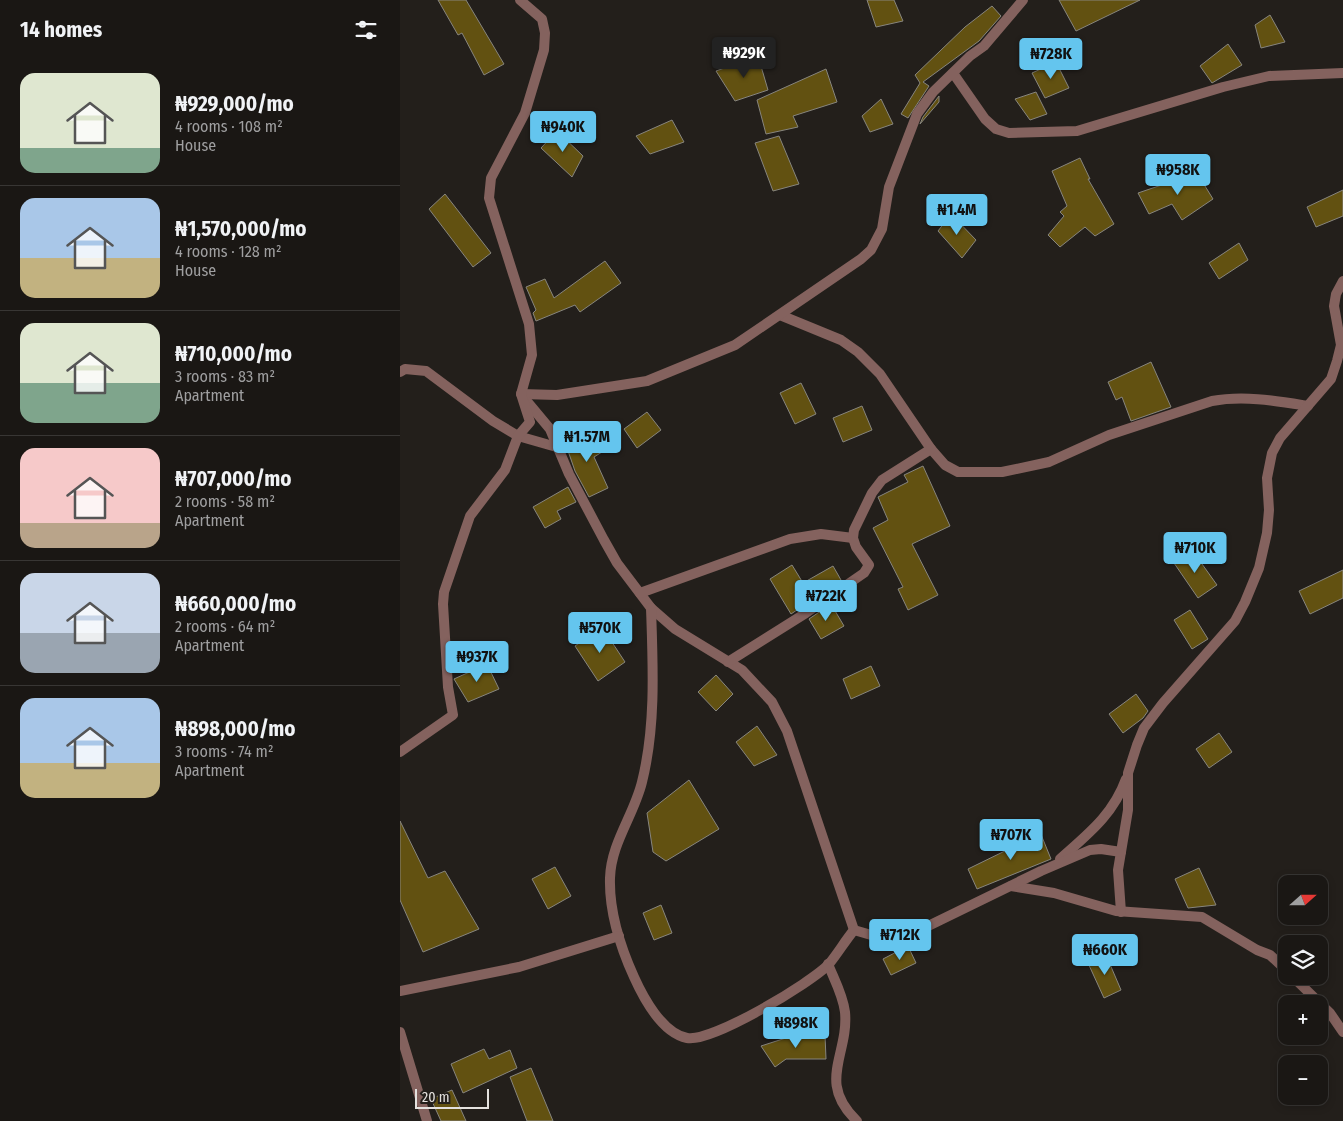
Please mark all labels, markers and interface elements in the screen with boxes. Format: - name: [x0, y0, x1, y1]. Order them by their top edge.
- icon: filters: [352, 16, 380, 44]
- text: 14 homes: [20, 17, 102, 43]
- pin: ₦929K: [709, 36, 779, 79]
- pin: ₦728K: [1016, 38, 1086, 80]
- text: ₦929K: [723, 43, 765, 62]
- text: ₦728K: [1030, 44, 1072, 63]
- text: ₦929,000/mo: [175, 91, 294, 117]
- icon: home: [60, 93, 120, 153]
- pin: ₦940K: [528, 110, 598, 153]
- text: 4 rooms · 108 m²: [175, 117, 283, 136]
- text: ₦940K: [541, 117, 585, 136]
- text: House: [175, 136, 216, 155]
- pin: ₦958K: [1143, 154, 1213, 196]
- text: ₦958K: [1156, 160, 1200, 179]
- pin: ₦1.4M: [922, 194, 992, 236]
- text: ₦1.4M: [937, 200, 977, 219]
- text: ₦1,570,000/mo: [175, 216, 307, 242]
- icon: home: [60, 218, 120, 278]
- text: 4 rooms · 128 m²: [175, 242, 282, 261]
- text: House: [175, 261, 216, 280]
- text: ₦710,000/mo: [175, 341, 292, 367]
- icon: home: [60, 343, 120, 403]
- text: 3 rooms · 83 m²: [175, 367, 275, 386]
- text: Apartment: [175, 386, 244, 405]
- pin: ₦1.57M: [546, 420, 628, 463]
- text: ₦1.57M: [564, 427, 610, 446]
- text: ₦707,000/mo: [175, 466, 291, 492]
- icon: home: [60, 468, 120, 528]
- text: 2 rooms · 58 m²: [175, 492, 275, 511]
- text: Apartment: [175, 511, 244, 530]
- pin: ₦710K: [1160, 532, 1230, 574]
- text: ₦710K: [1175, 538, 1215, 557]
- pin: ₦722K: [791, 580, 861, 622]
- text: ₦722K: [806, 586, 846, 605]
- text: ₦660,000/mo: [175, 591, 296, 617]
- icon: home: [60, 593, 120, 653]
- pin: ₦570K: [565, 612, 635, 654]
- text: 2 rooms · 64 m²: [175, 617, 275, 636]
- text: ₦570K: [579, 618, 621, 637]
- text: Apartment: [175, 636, 244, 655]
- pin: ₦937K: [442, 640, 512, 683]
- text: ₦937K: [457, 647, 498, 666]
- text: ₦898,000/mo: [175, 716, 295, 742]
- icon: home: [60, 718, 120, 778]
- text: 3 rooms · 74 m²: [175, 742, 273, 761]
- text: Apartment: [175, 761, 244, 780]
- pin: ₦707K: [976, 818, 1046, 861]
- text: ₦707K: [991, 825, 1031, 844]
- north arrow: [1278, 875, 1328, 925]
- map controls: [1278, 875, 1328, 1105]
- pin: ₦712K: [865, 918, 935, 961]
- text: ₦712K: [880, 925, 920, 944]
- pin: ₦660K: [1070, 934, 1140, 976]
- button: layers: [1278, 935, 1328, 985]
- text: ₦660K: [1083, 940, 1127, 959]
- button: +: [1278, 995, 1328, 1045]
- pin: ₦898K: [761, 1006, 831, 1049]
- text: ₦898K: [774, 1013, 818, 1032]
- button: −: [1278, 1055, 1328, 1105]
- scale bar: [415, 1086, 489, 1109]
- text: 20 m: [422, 1089, 450, 1106]

